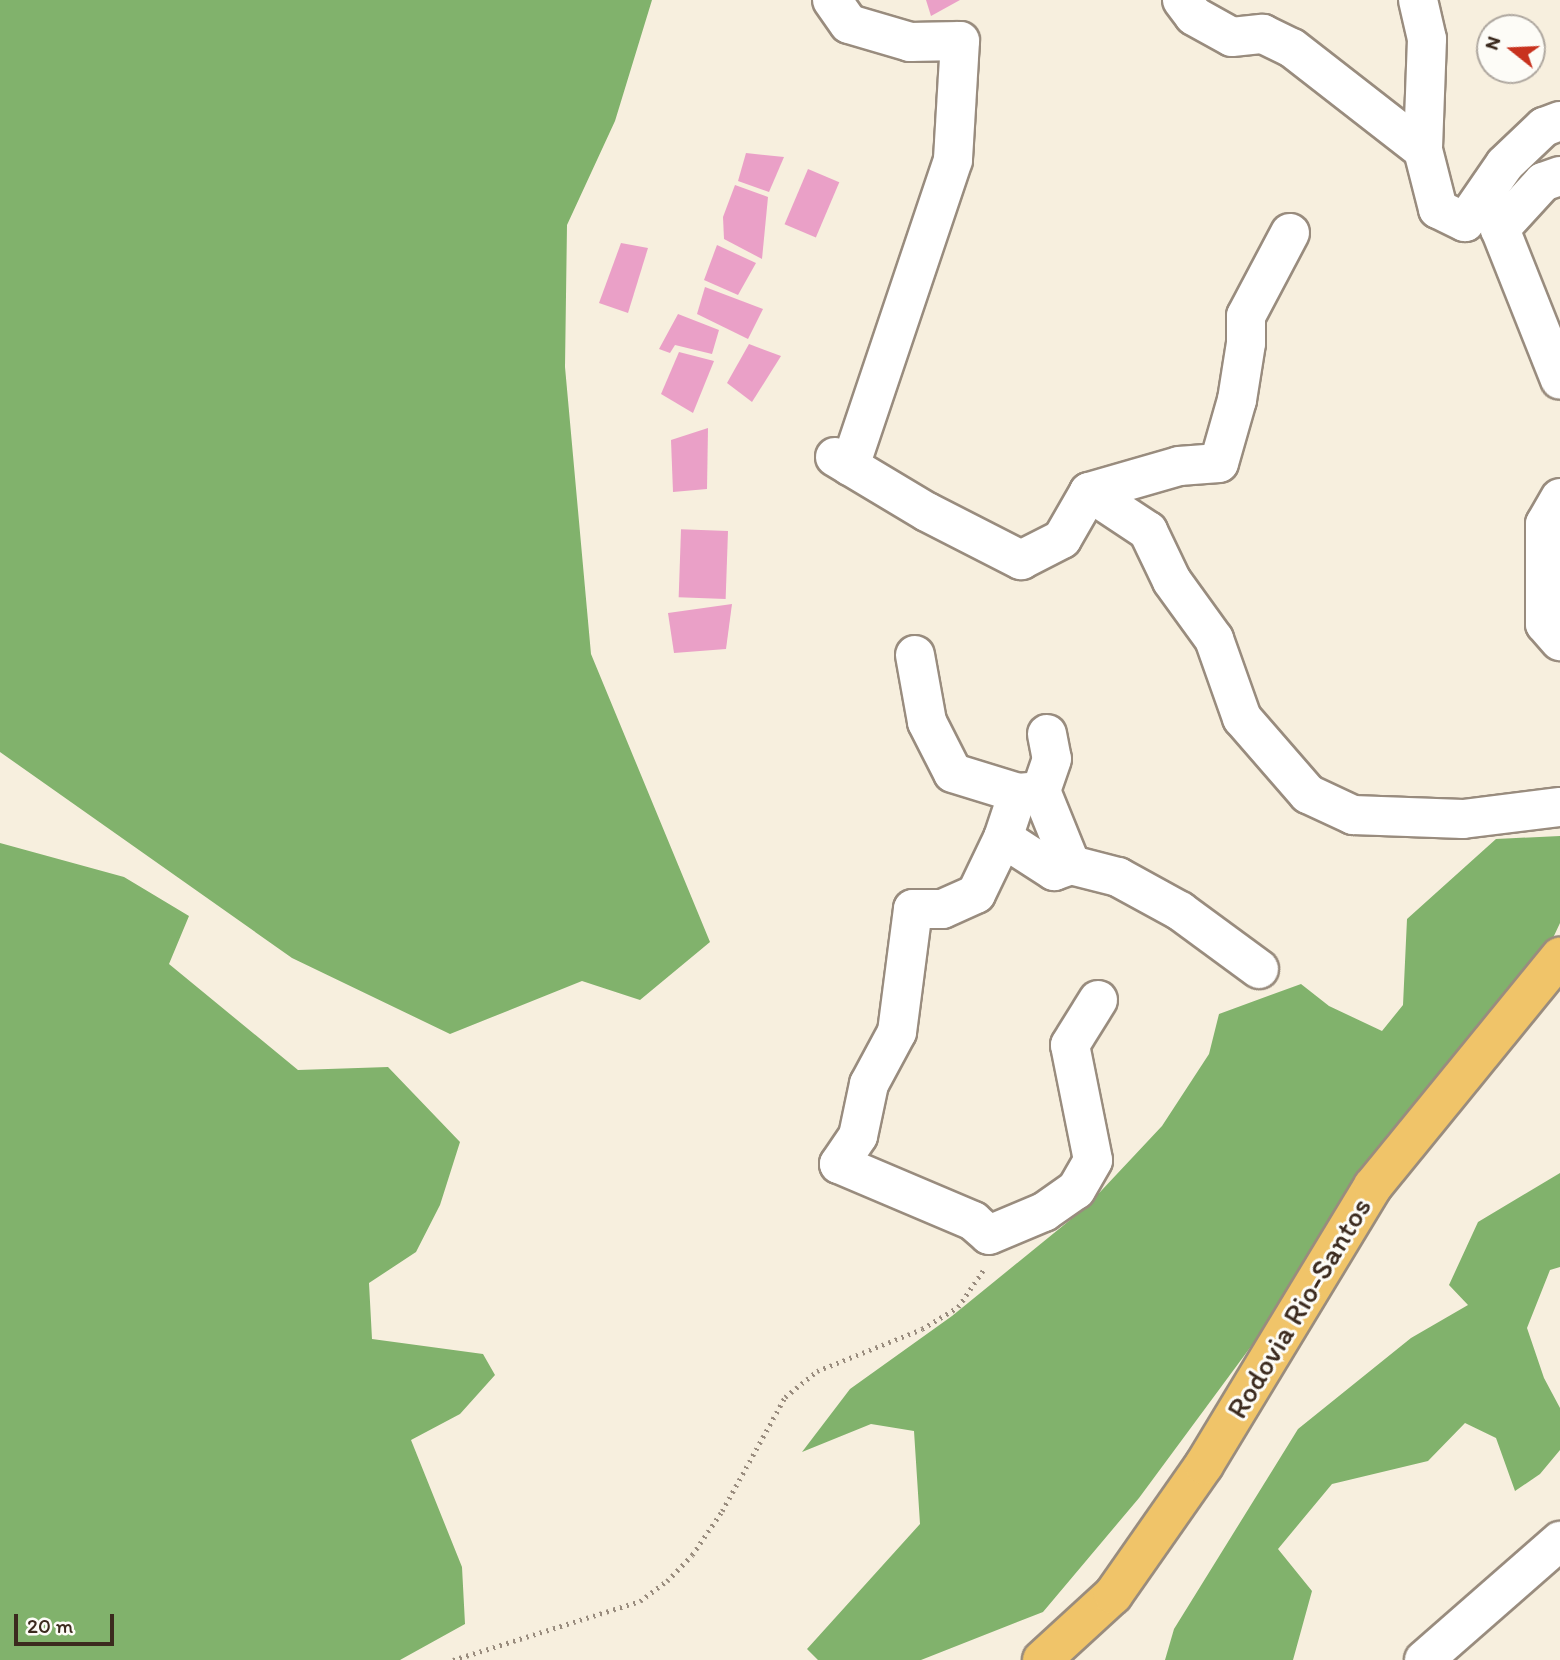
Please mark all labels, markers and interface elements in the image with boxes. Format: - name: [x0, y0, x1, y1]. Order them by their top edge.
- north arrow: [1476, 14, 1546, 84]
- text: N: [1480, 33, 1505, 53]
- street label: Rodovia Rio-Santos: [1219, 1191, 1379, 1425]
- scale bar: [18, 1600, 117, 1644]
- text: 20 m: [27, 1613, 73, 1638]

